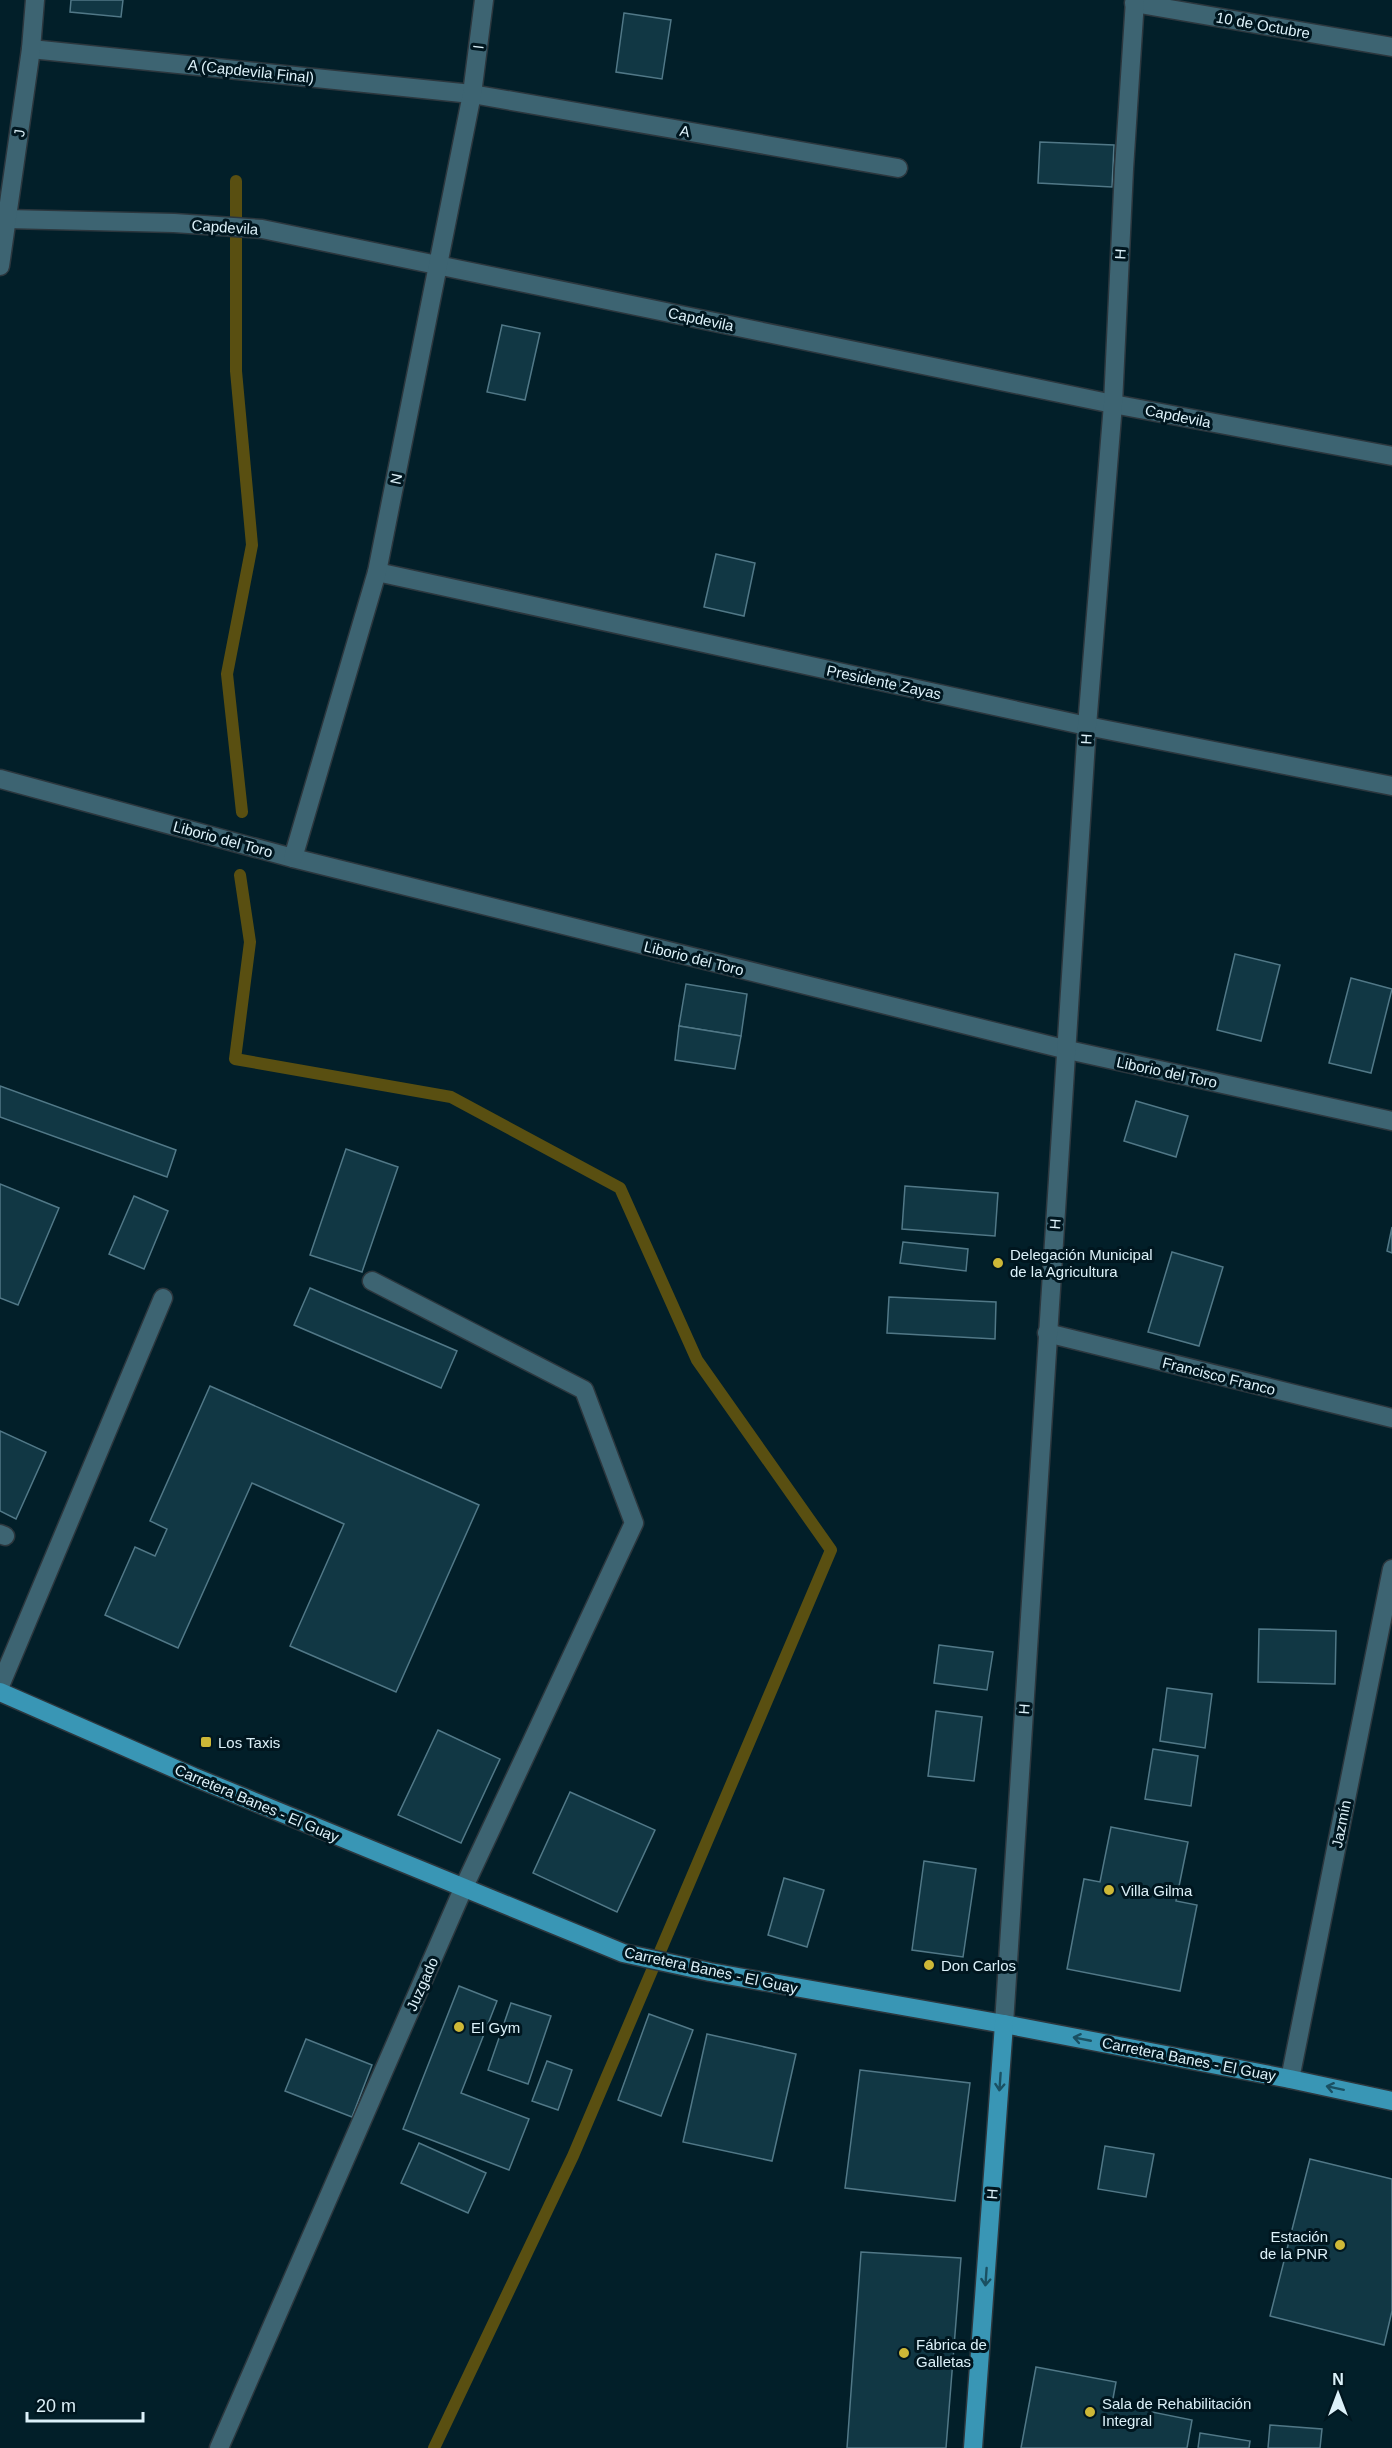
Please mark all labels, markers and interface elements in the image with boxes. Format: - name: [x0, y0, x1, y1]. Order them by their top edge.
- street label: 10 de Octubre: [1215, 8, 1311, 42]
- street label: I: [469, 44, 487, 50]
- street label: A (Capdevila Final): [187, 56, 315, 86]
- street label: A: [679, 122, 691, 140]
- street label: J: [10, 128, 28, 138]
- street label: Capdevila: [191, 216, 260, 238]
- street label: H: [1111, 248, 1129, 260]
- street label: Capdevila: [667, 304, 736, 334]
- street label: Capdevila: [1144, 401, 1213, 431]
- street label: N: [387, 472, 405, 486]
- street label: Presidente Zayas: [825, 662, 943, 702]
- street label: H: [1077, 733, 1095, 745]
- street label: Liborio del Toro: [171, 818, 275, 860]
- street label: Liborio del Toro: [642, 937, 746, 979]
- street label: Liborio del Toro: [1115, 1053, 1219, 1091]
- street label: H: [1046, 1218, 1064, 1230]
- place label: Delegación Municipal de la Agricultura: [1010, 1246, 1153, 1280]
- marker: Delegación Municipal de la Agricultura: [991, 1256, 1005, 1270]
- street label: Francisco Franco: [1161, 1354, 1277, 1398]
- street label: H: [1015, 1703, 1033, 1715]
- place label: Los Taxis: [218, 1734, 280, 1751]
- marker: Los Taxis: [199, 1735, 213, 1749]
- street label: Carretera Banes - El Guay: [172, 1761, 342, 1846]
- street label: Jazmín: [1328, 1799, 1354, 1849]
- place label: Villa Gilma: [1121, 1882, 1193, 1899]
- marker: Villa Gilma: [1102, 1883, 1116, 1897]
- street label: Carretera Banes - El Guay: [623, 1943, 800, 1997]
- street label: Juzgado: [403, 1955, 441, 2013]
- place label: Don Carlos: [941, 1957, 1016, 1974]
- marker: Don Carlos: [922, 1958, 936, 1972]
- place label: El Gym: [471, 2019, 520, 2036]
- marker: El Gym: [452, 2020, 466, 2034]
- one-way arrow: [1072, 2033, 1092, 2044]
- street label: Carretera Banes - El Guay: [1101, 2034, 1278, 2084]
- one-way arrow: [994, 2072, 1005, 2092]
- one-way arrow: [1326, 2082, 1345, 2094]
- street label: H: [983, 2188, 1001, 2200]
- place label: Estación de la PNR: [1260, 2228, 1328, 2262]
- marker: Estación de la PNR: [1333, 2238, 1347, 2252]
- one-way arrow: [980, 2266, 991, 2286]
- place label: Fábrica de Galletas: [916, 2336, 987, 2370]
- marker: Fábrica de Galletas: [897, 2346, 911, 2360]
- north arrow: [1308, 2364, 1368, 2424]
- text: N: [1332, 2371, 1344, 2388]
- scale bar: [27, 2385, 142, 2423]
- place label: Sala de Rehabilitación Integral: [1102, 2395, 1251, 2429]
- text: 20 m: [36, 2396, 76, 2416]
- marker: Sala de Rehabilitación Integral: [1083, 2405, 1097, 2419]

